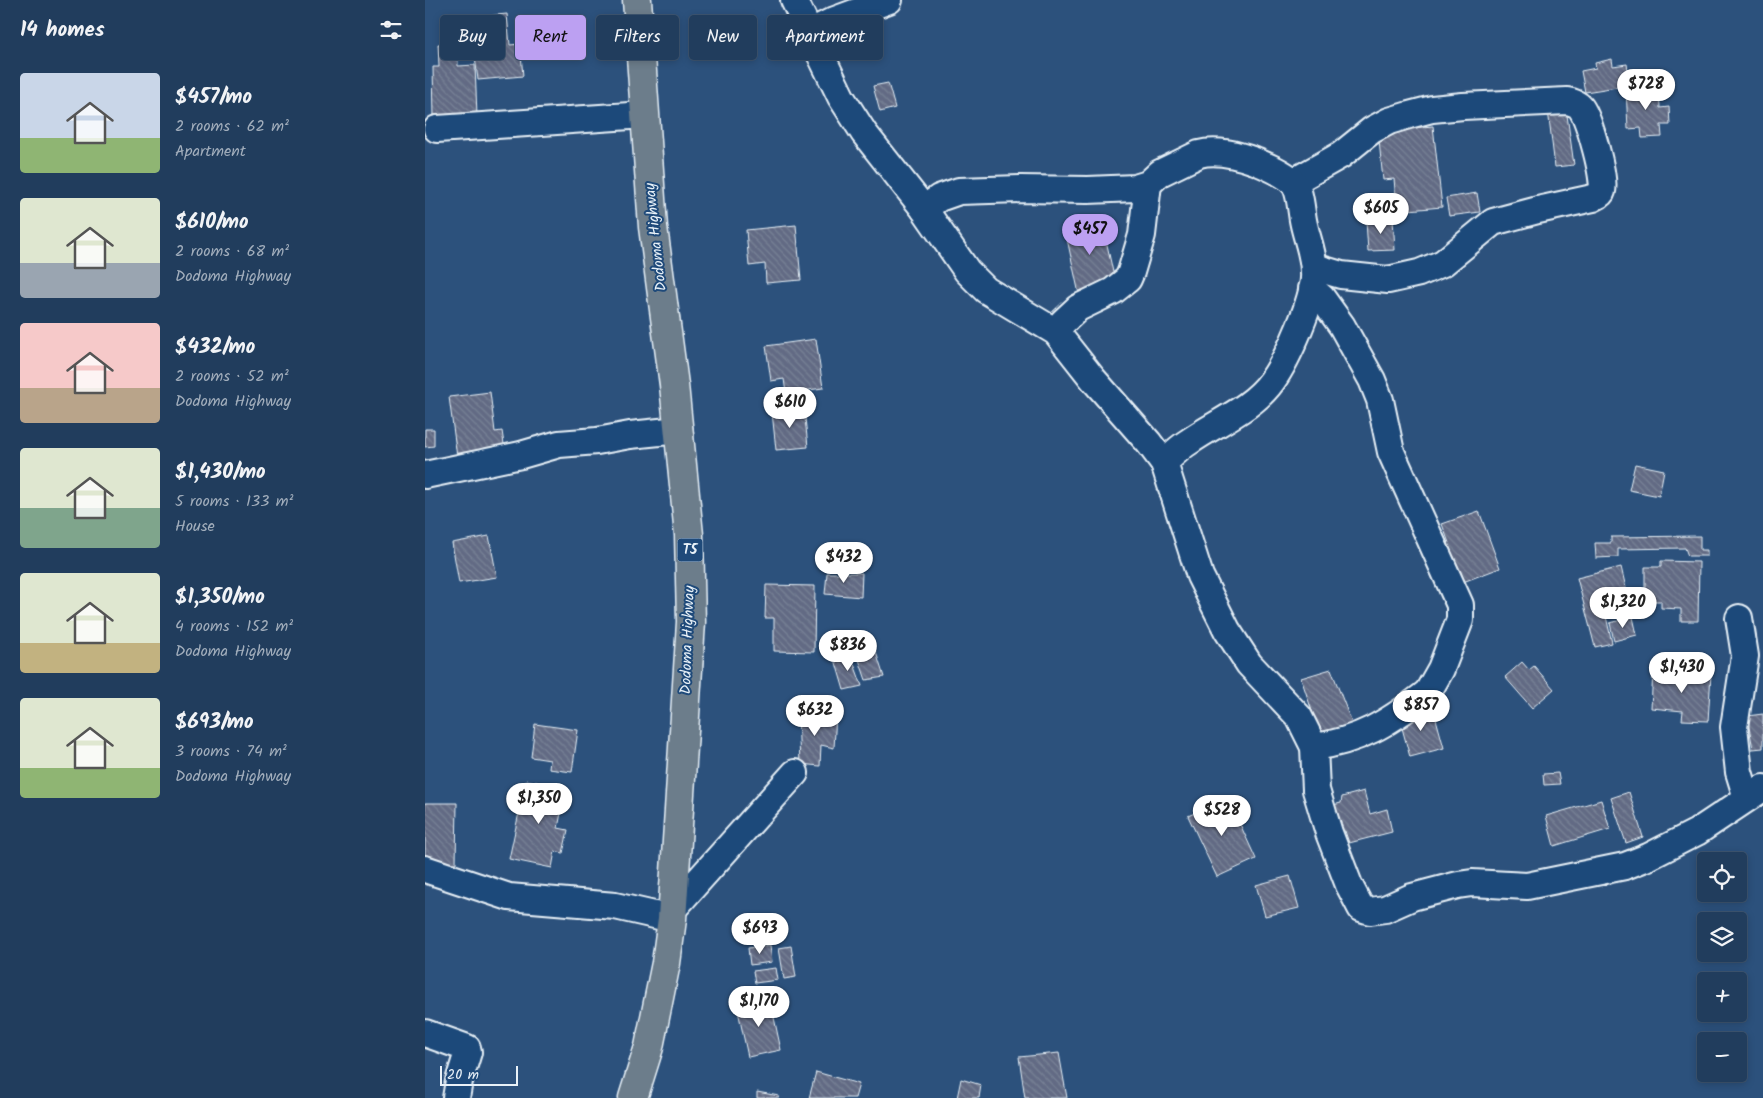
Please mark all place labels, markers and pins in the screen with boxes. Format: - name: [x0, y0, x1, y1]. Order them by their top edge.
- pin: $728: [1616, 68, 1676, 111]
- pin: $605: [1351, 192, 1411, 235]
- pin: $457: [1060, 214, 1120, 256]
- pin: $610: [760, 386, 820, 429]
- pin: $432: [814, 542, 874, 584]
- pin: $1,320: [1582, 586, 1664, 629]
- pin: $836: [818, 630, 878, 672]
- pin: $1,430: [1641, 652, 1723, 694]
- pin: $857: [1391, 690, 1451, 732]
- pin: $632: [785, 694, 845, 737]
- pin: $1,350: [498, 782, 580, 825]
- pin: $528: [1192, 794, 1252, 837]
- pin: $693: [730, 912, 790, 955]
- pin: $1,170: [718, 986, 800, 1028]

